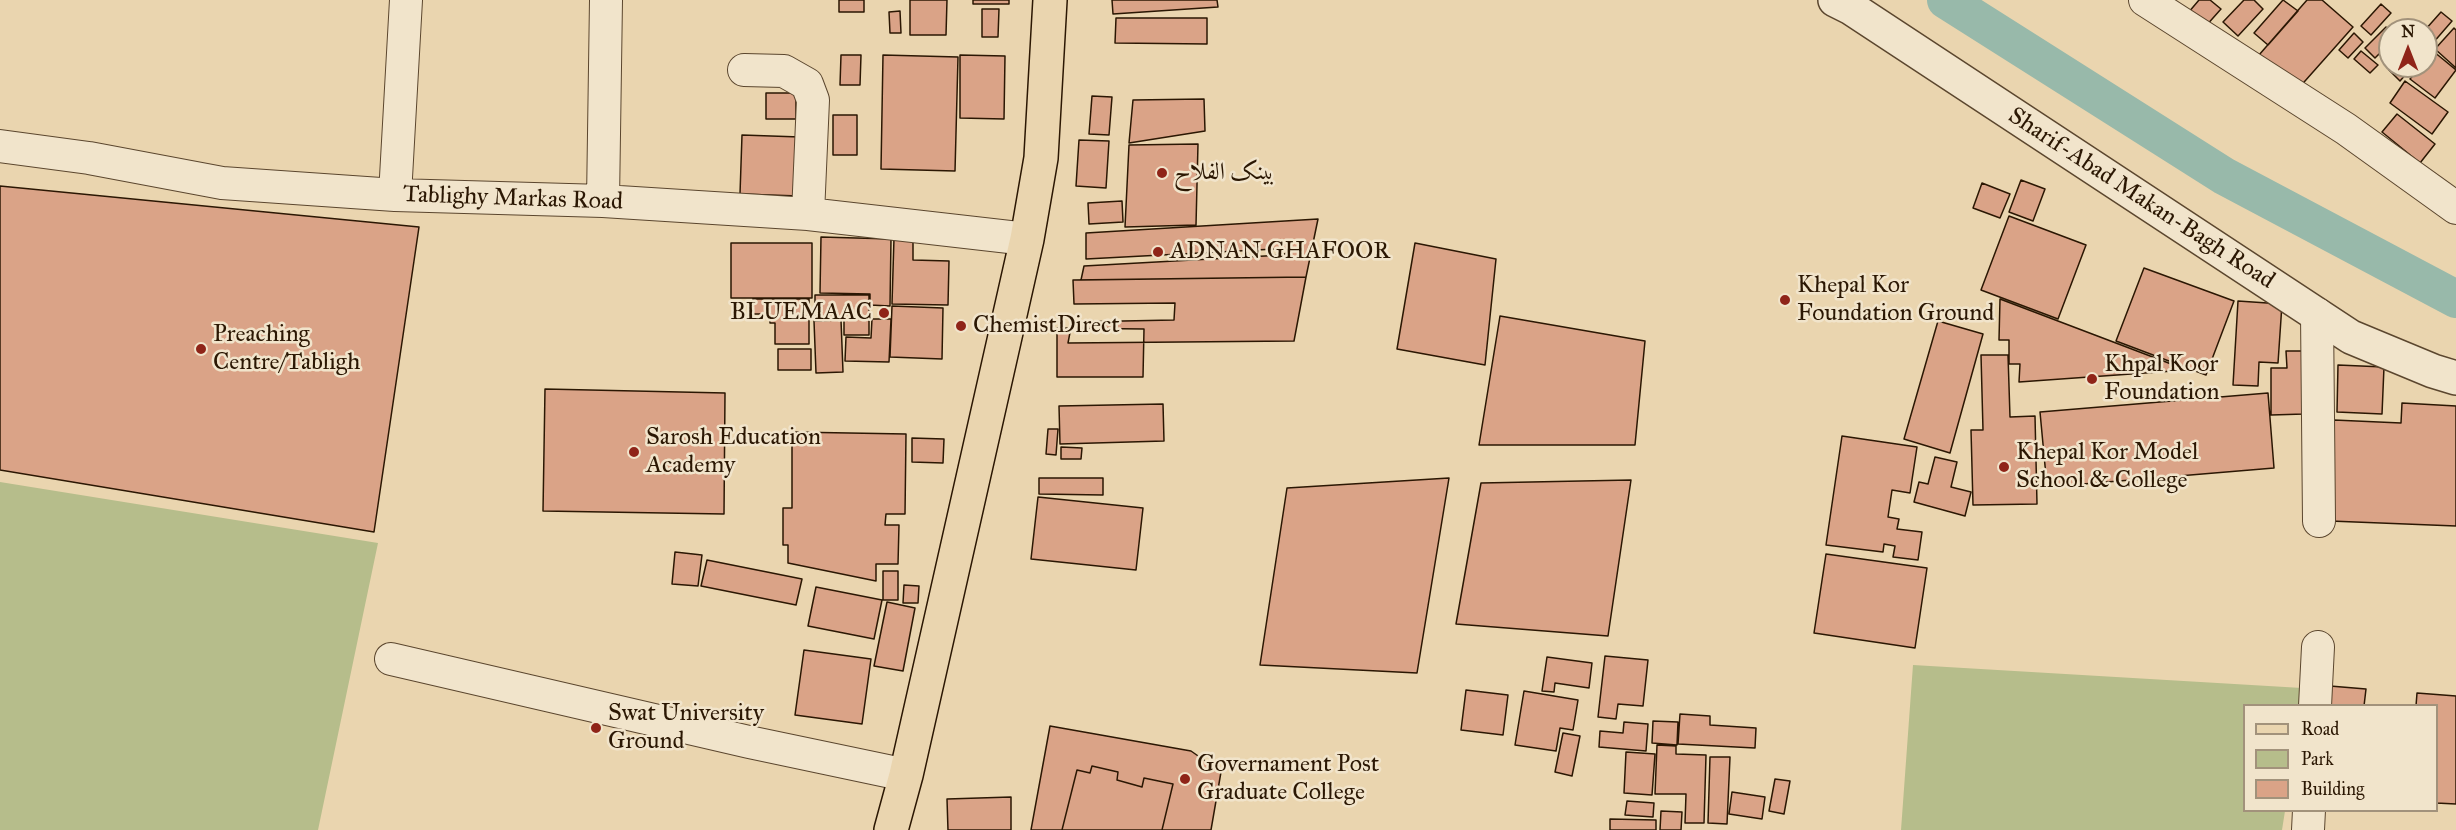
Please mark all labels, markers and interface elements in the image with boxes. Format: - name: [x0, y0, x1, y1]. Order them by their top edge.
- north arrow: [2378, 18, 2438, 78]
- text: N: [2401, 22, 2415, 41]
- street label: Sharif-Abad Makan-Bagh Road: [2002, 102, 2280, 296]
- place label: بینک الفلاح: [1174, 159, 1275, 187]
- marker: بینک الفلاح: [1155, 166, 1169, 180]
- street label: Tablighy Markas Road: [402, 181, 624, 217]
- place label: ADNAN GHAFOOR: [1170, 238, 1390, 266]
- marker: ADNAN GHAFOOR: [1151, 245, 1165, 259]
- place label: Khepal Kor Foundation Ground: [1797, 272, 1994, 328]
- marker: Khepal Kor Foundation Ground: [1778, 293, 1792, 307]
- place label: BLUEMAAC: [730, 299, 872, 327]
- marker: BLUEMAAC: [877, 306, 891, 320]
- place label: ChemistDirect: [973, 312, 1120, 340]
- marker: ChemistDirect: [954, 319, 968, 333]
- place label: Preaching Centre/Tabligh: [213, 321, 360, 377]
- marker: Preaching Centre/Tabligh: [194, 342, 208, 356]
- place label: Khpal Koor Foundation: [2104, 351, 2220, 407]
- marker: Khpal Koor Foundation: [2085, 372, 2099, 386]
- place label: Sarosh Education Academy: [646, 424, 821, 480]
- place label: Khepal Kor Model School & College: [2016, 439, 2198, 495]
- marker: Sarosh Education Academy: [627, 445, 641, 459]
- marker: Khepal Kor Model School & College: [1997, 460, 2011, 474]
- place label: Swat University Ground: [608, 700, 764, 756]
- legend: [2243, 704, 2438, 812]
- text: Road: [2301, 718, 2339, 740]
- marker: Swat University Ground: [589, 721, 603, 735]
- text: Park: [2301, 748, 2334, 770]
- place label: Governament Post Graduate College: [1197, 751, 1379, 807]
- marker: Governament Post Graduate College: [1178, 772, 1192, 786]
- text: Building: [2301, 778, 2364, 800]

